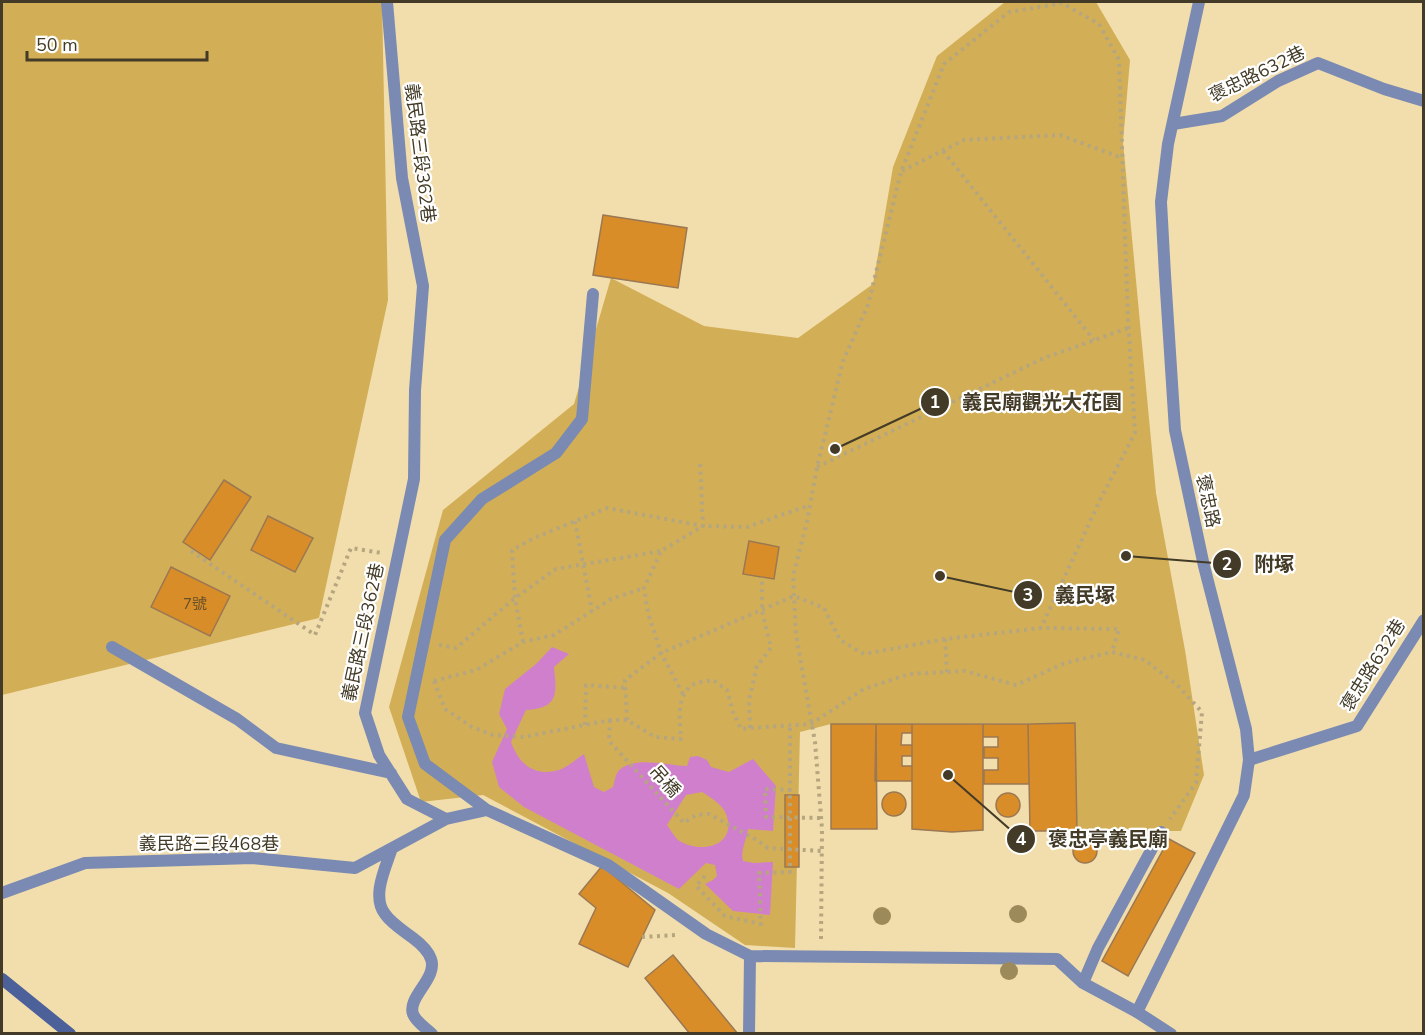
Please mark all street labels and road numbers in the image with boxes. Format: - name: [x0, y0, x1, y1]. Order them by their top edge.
- street label: 褒忠路632巷: [1205, 40, 1309, 108]
- street label: 義民路三段362巷: [400, 82, 440, 224]
- street label: 褒忠路: [1191, 472, 1225, 530]
- street label: 義民路三段362巷: [337, 561, 389, 703]
- street label: 褒忠路632巷: [1335, 614, 1411, 716]
- street label: 吊橋: [644, 760, 686, 802]
- street label: 義民路三段468巷: [139, 832, 279, 856]

